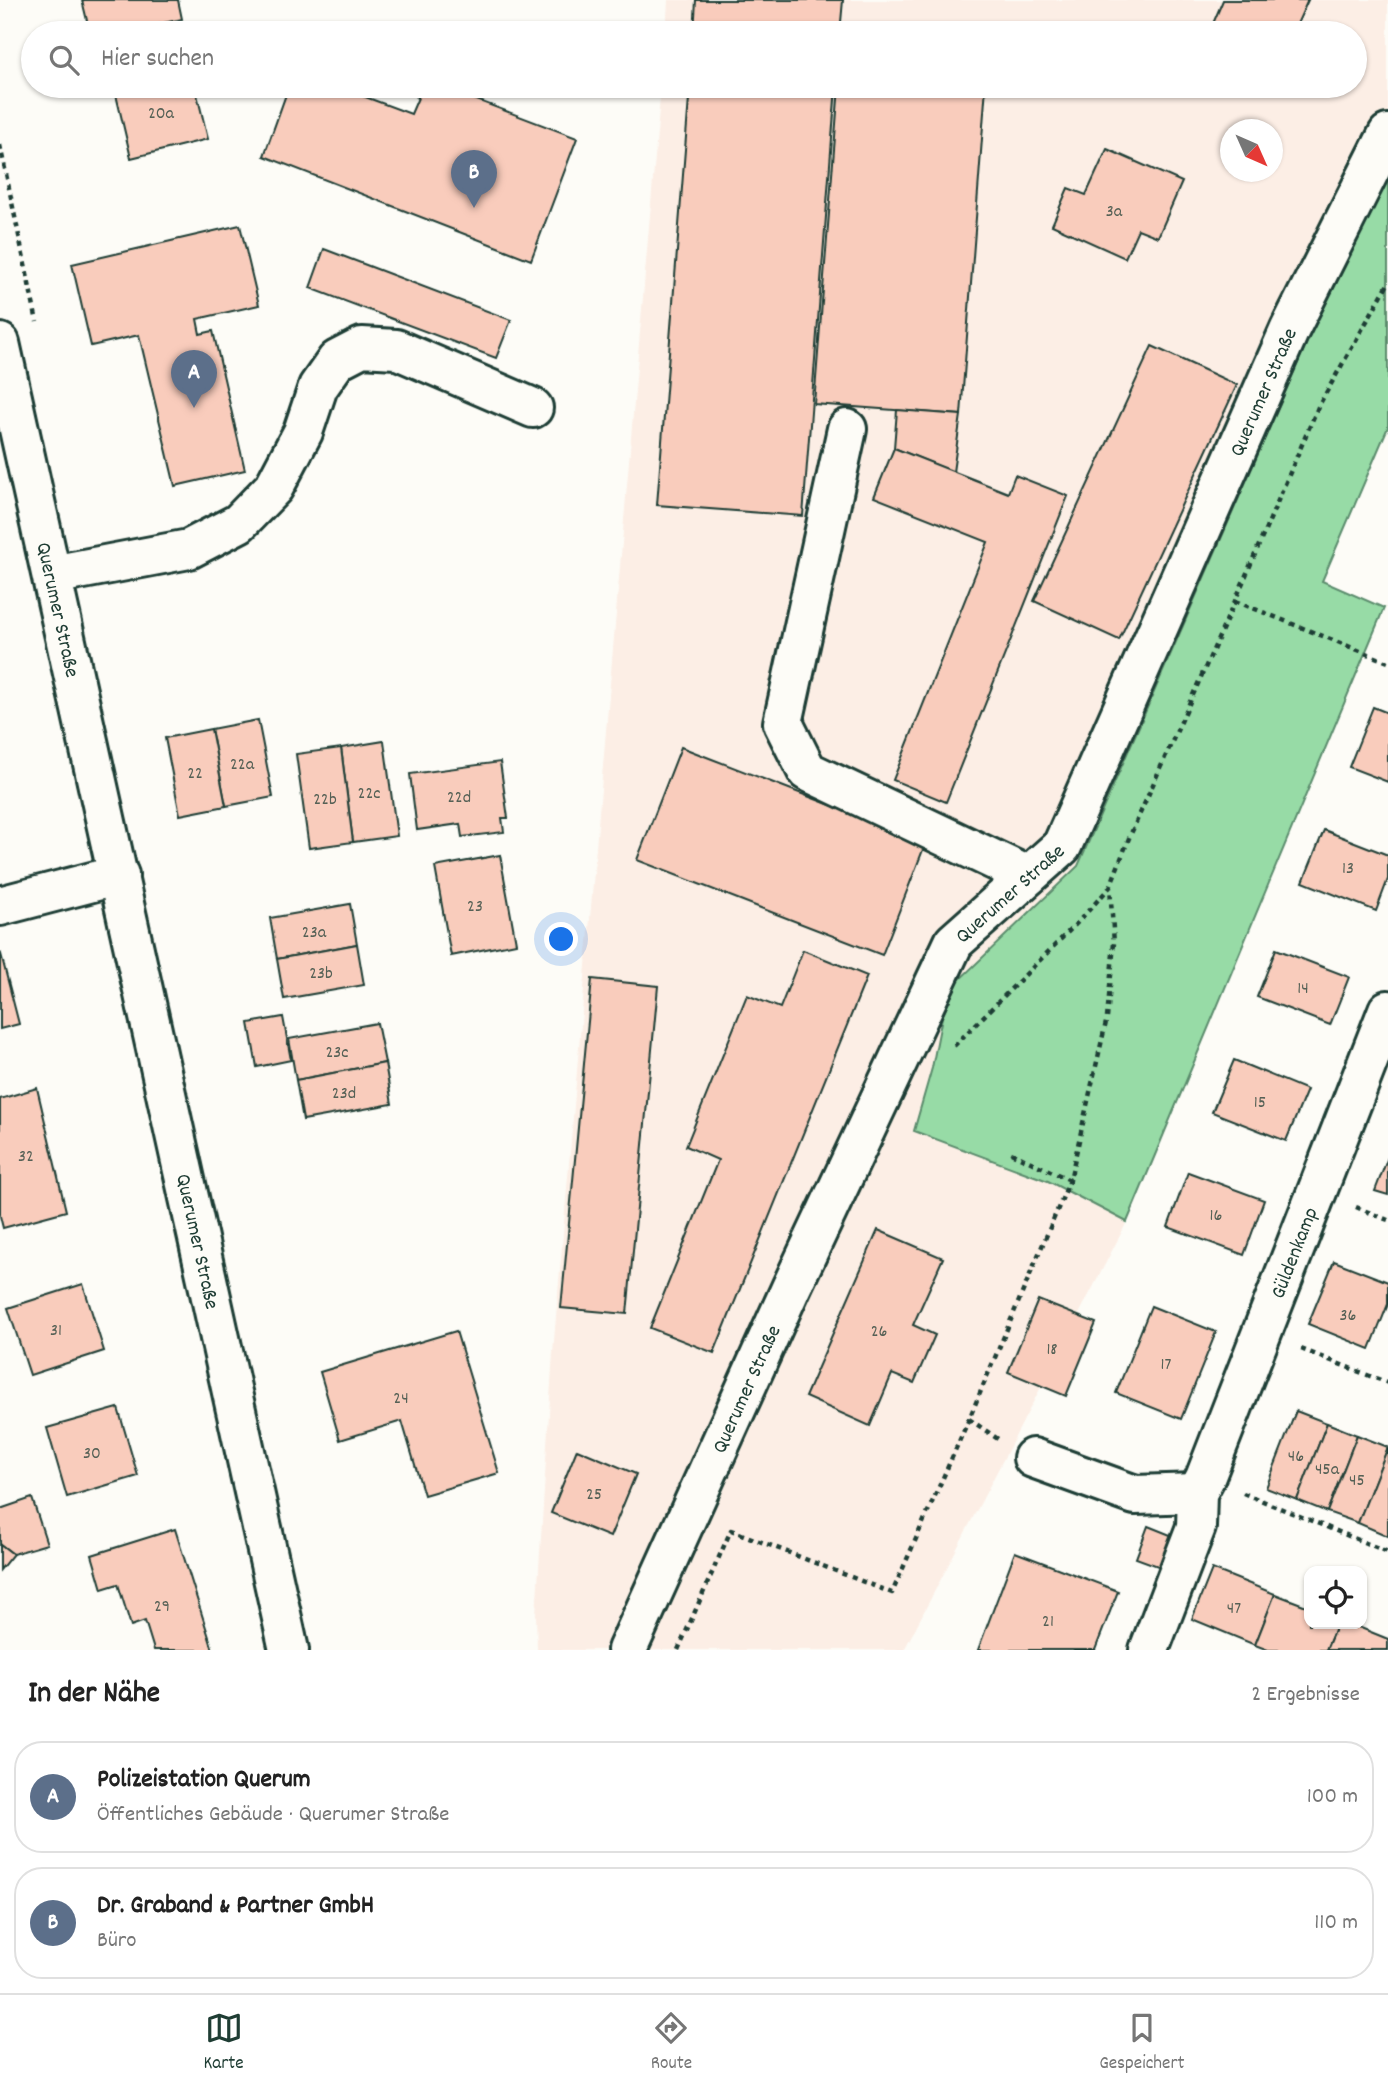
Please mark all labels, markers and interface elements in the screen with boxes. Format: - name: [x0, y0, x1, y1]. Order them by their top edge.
- search box: [21, 21, 1367, 98]
- icon: search: [45, 41, 83, 79]
- text: Hier suchen: [101, 41, 214, 78]
- house number: 20a: [148, 102, 175, 127]
- north arrow: [1220, 119, 1283, 182]
- pin: B: [451, 150, 497, 208]
- house number: 3a: [1106, 200, 1123, 225]
- street label: Querumer Straße: [1224, 324, 1307, 462]
- pin: A: [171, 350, 217, 408]
- street label: Querumer Straße: [27, 540, 86, 681]
- house number: 22a: [230, 753, 255, 778]
- house number: 22: [187, 762, 203, 787]
- house number: 22c: [358, 782, 380, 807]
- house number: 22d: [447, 786, 471, 811]
- house number: 22b: [313, 788, 337, 813]
- street label: Querumer Straße: [950, 838, 1073, 952]
- house number: 13: [1342, 857, 1354, 882]
- house number: 23: [467, 895, 483, 920]
- house number: 23a: [302, 921, 327, 946]
- your location: [544, 922, 578, 956]
- house number: 23b: [309, 962, 333, 987]
- house number: 14: [1297, 977, 1309, 1002]
- house number: 23c: [325, 1041, 349, 1066]
- house number: 23d: [332, 1082, 356, 1107]
- house number: 15: [1254, 1091, 1266, 1116]
- house number: 32: [18, 1145, 34, 1170]
- street label: Querumer Straße: [166, 1172, 225, 1312]
- street label: Güldenkamp: [1265, 1203, 1328, 1304]
- house number: 16: [1210, 1204, 1222, 1229]
- house number: 36: [1340, 1304, 1356, 1329]
- house number: 31: [50, 1319, 62, 1344]
- house number: 26: [871, 1320, 887, 1345]
- street label: Querumer Straße: [706, 1321, 790, 1459]
- house number: 18: [1046, 1338, 1058, 1363]
- house number: 17: [1161, 1353, 1172, 1378]
- house number: 24: [393, 1387, 409, 1412]
- house number: 30: [83, 1442, 101, 1467]
- house number: 46: [1288, 1445, 1304, 1470]
- house number: 45a: [1315, 1458, 1340, 1483]
- house number: 45: [1349, 1469, 1365, 1494]
- house number: 25: [586, 1483, 602, 1508]
- map controls: [1304, 1566, 1367, 1629]
- button: locate: [1304, 1566, 1367, 1629]
- house number: 29: [154, 1595, 170, 1620]
- house number: 47: [1227, 1597, 1241, 1622]
- house number: 21: [1042, 1610, 1054, 1635]
- text: In der Nähe: [28, 1674, 160, 1717]
- text: 2 Ergebnisse: [1251, 1679, 1360, 1712]
- text: Polizeistation Querum: [97, 1762, 311, 1799]
- text: A: [47, 1781, 59, 1814]
- text: 100 m: [1307, 1781, 1358, 1814]
- text: Öffentliches Gebäude · Querumer Straße: [97, 1799, 449, 1832]
- text: Dr. Graband & Partner GmbH: [97, 1888, 374, 1925]
- text: B: [48, 1907, 58, 1940]
- text: 110 m: [1314, 1907, 1358, 1940]
- text: Büro: [97, 1925, 137, 1958]
- tab: Karte: [204, 2009, 244, 2078]
- tab: Route: [651, 2009, 692, 2078]
- tab: Gespeichert: [1099, 2009, 1184, 2078]

